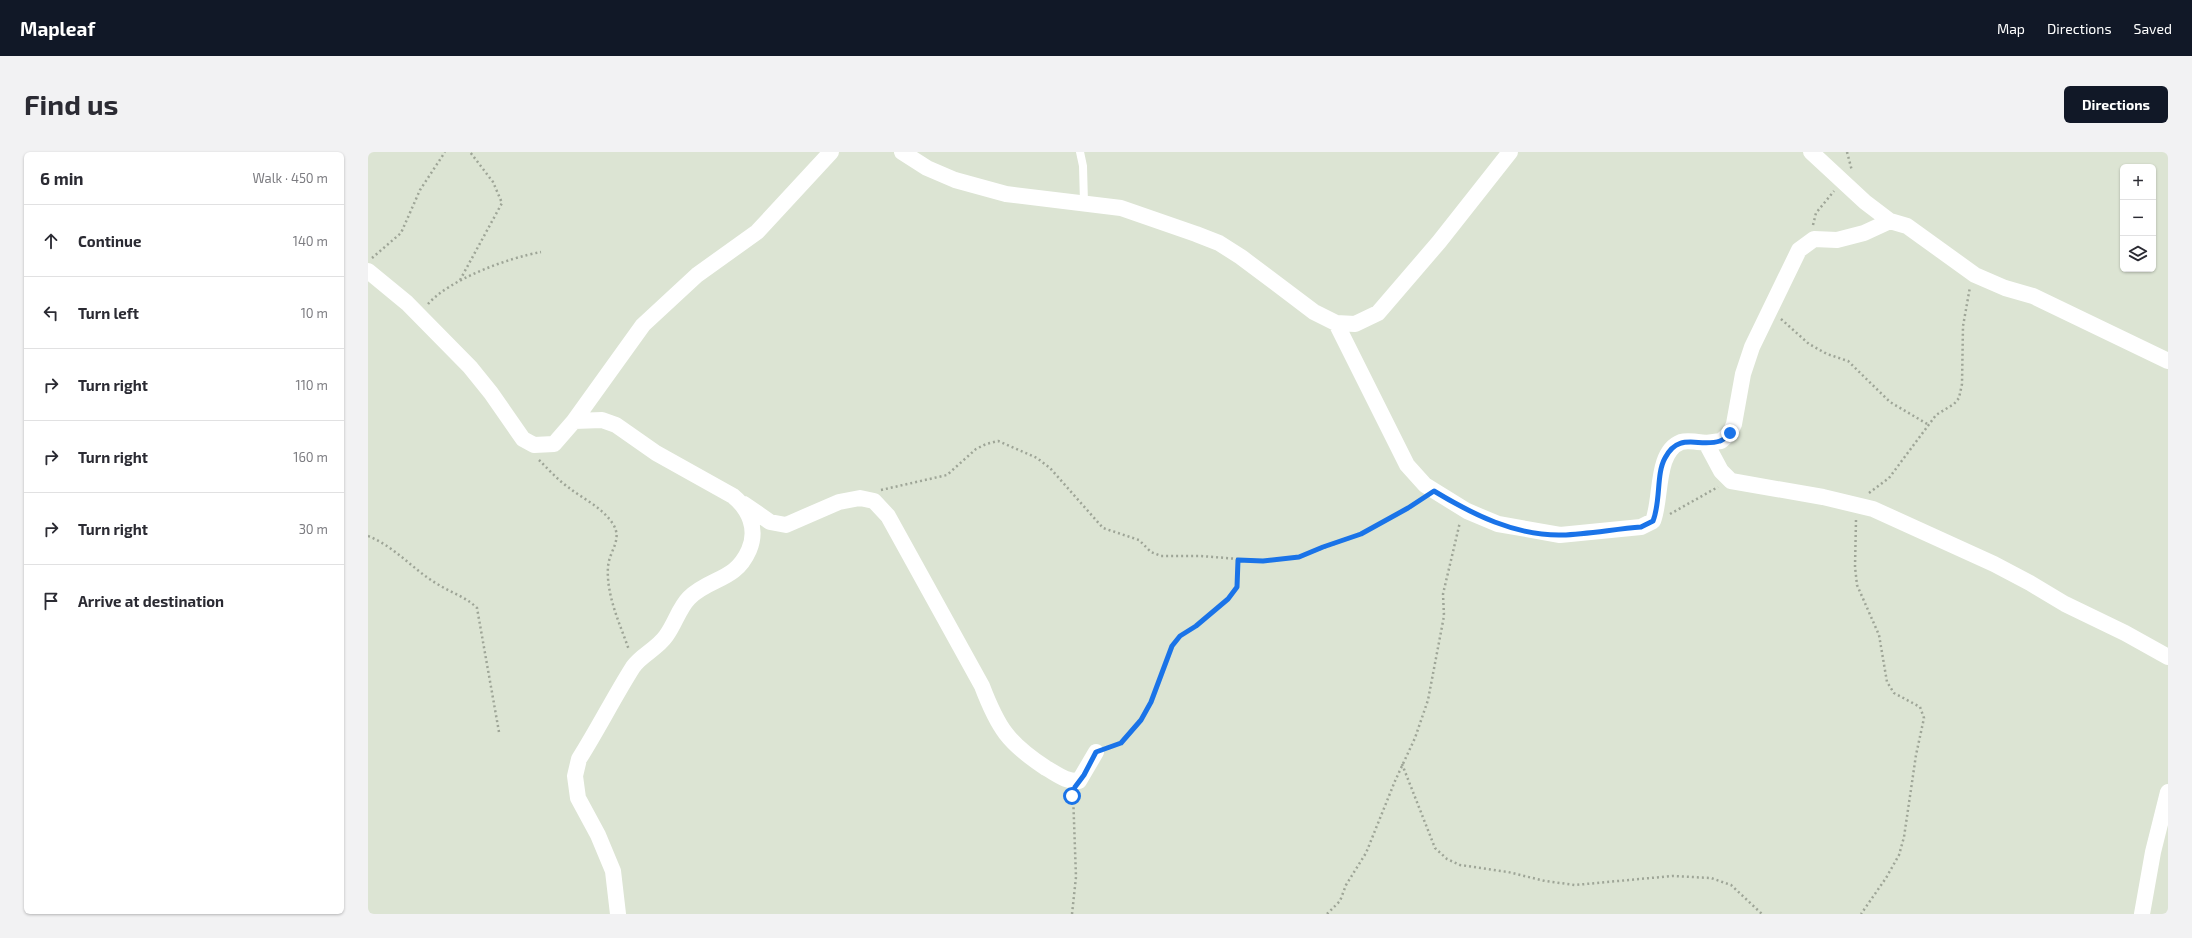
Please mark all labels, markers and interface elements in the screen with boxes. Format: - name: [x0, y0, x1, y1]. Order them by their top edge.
- text: Mapleaf: [20, 17, 95, 40]
- text: Map: [1997, 20, 2025, 37]
- text: Directions: [2047, 20, 2112, 37]
- text: Saved: [2134, 20, 2172, 37]
- button: Directions: [2064, 86, 2168, 123]
- text: Find us: [24, 87, 118, 121]
- map controls: [2120, 164, 2156, 272]
- button: +: [2120, 164, 2156, 200]
- text: 6 min: [40, 168, 84, 188]
- text: Walk · 450 m: [252, 170, 328, 186]
- button: −: [2120, 200, 2156, 236]
- icon: ahead: [40, 230, 62, 252]
- text: Continue: [78, 232, 141, 250]
- text: 140 m: [293, 233, 328, 249]
- button: layers: [2120, 236, 2156, 272]
- icon: left: [40, 302, 62, 324]
- text: Turn left: [78, 304, 139, 322]
- text: 10 m: [301, 305, 328, 321]
- icon: right: [40, 374, 62, 396]
- text: Turn right: [78, 376, 148, 394]
- text: 110 m: [296, 377, 328, 393]
- route end: [1721, 424, 1739, 442]
- icon: right: [40, 446, 62, 468]
- text: Turn right: [78, 448, 148, 466]
- text: 160 m: [293, 449, 328, 465]
- icon: right: [40, 518, 62, 540]
- text: Turn right: [78, 520, 148, 538]
- text: 30 m: [299, 521, 328, 537]
- icon: arrive: [40, 590, 62, 612]
- text: Arrive at destination: [78, 592, 224, 610]
- route start: [1063, 787, 1081, 805]

